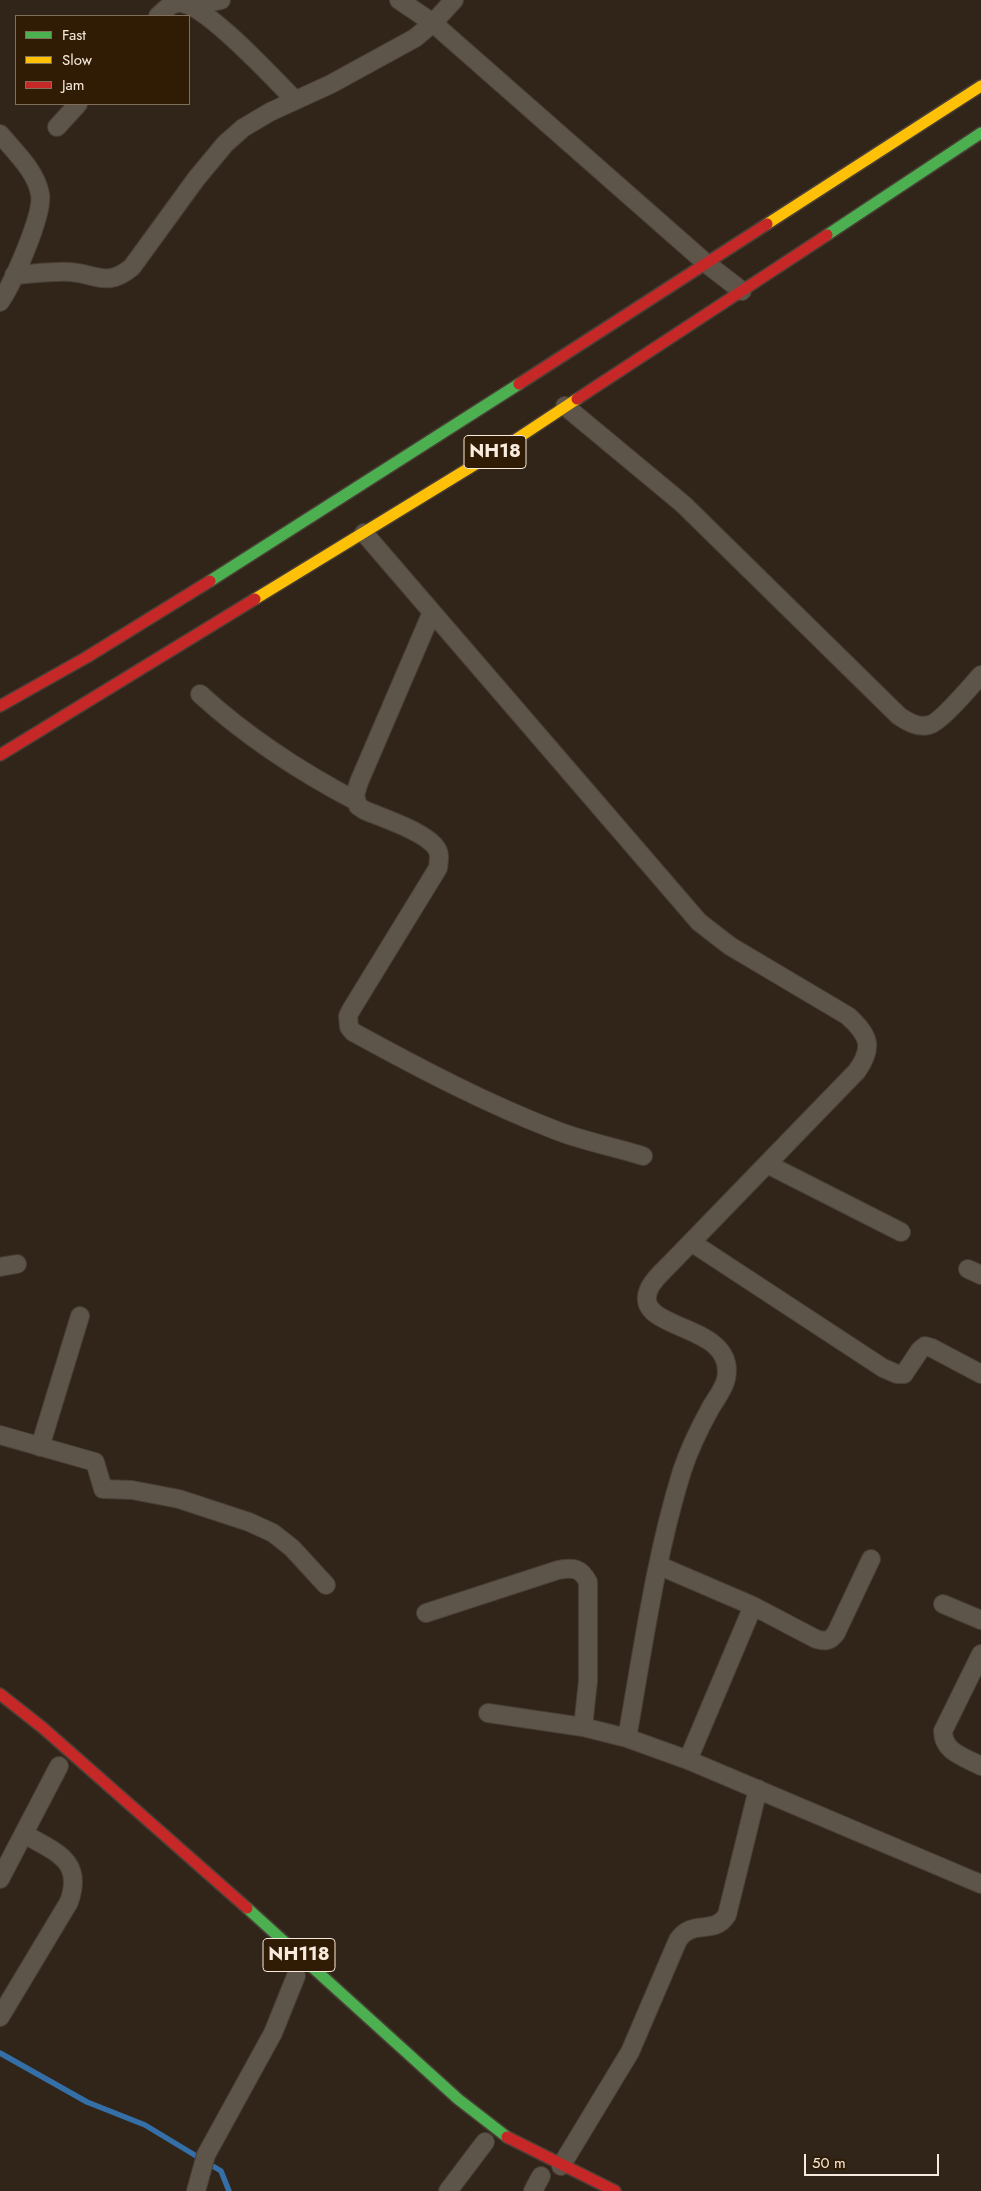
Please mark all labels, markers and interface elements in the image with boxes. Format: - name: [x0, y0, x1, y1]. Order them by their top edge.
- legend: [15, 15, 190, 105]
- text: Fast: [62, 24, 86, 46]
- text: Slow: [62, 49, 92, 71]
- text: Jam: [62, 74, 85, 96]
- road number: NH18: [464, 436, 526, 468]
- road number: NH118: [263, 1938, 335, 1972]
- scale bar: [806, 2144, 941, 2176]
- text: 50 m: [812, 2152, 846, 2174]

